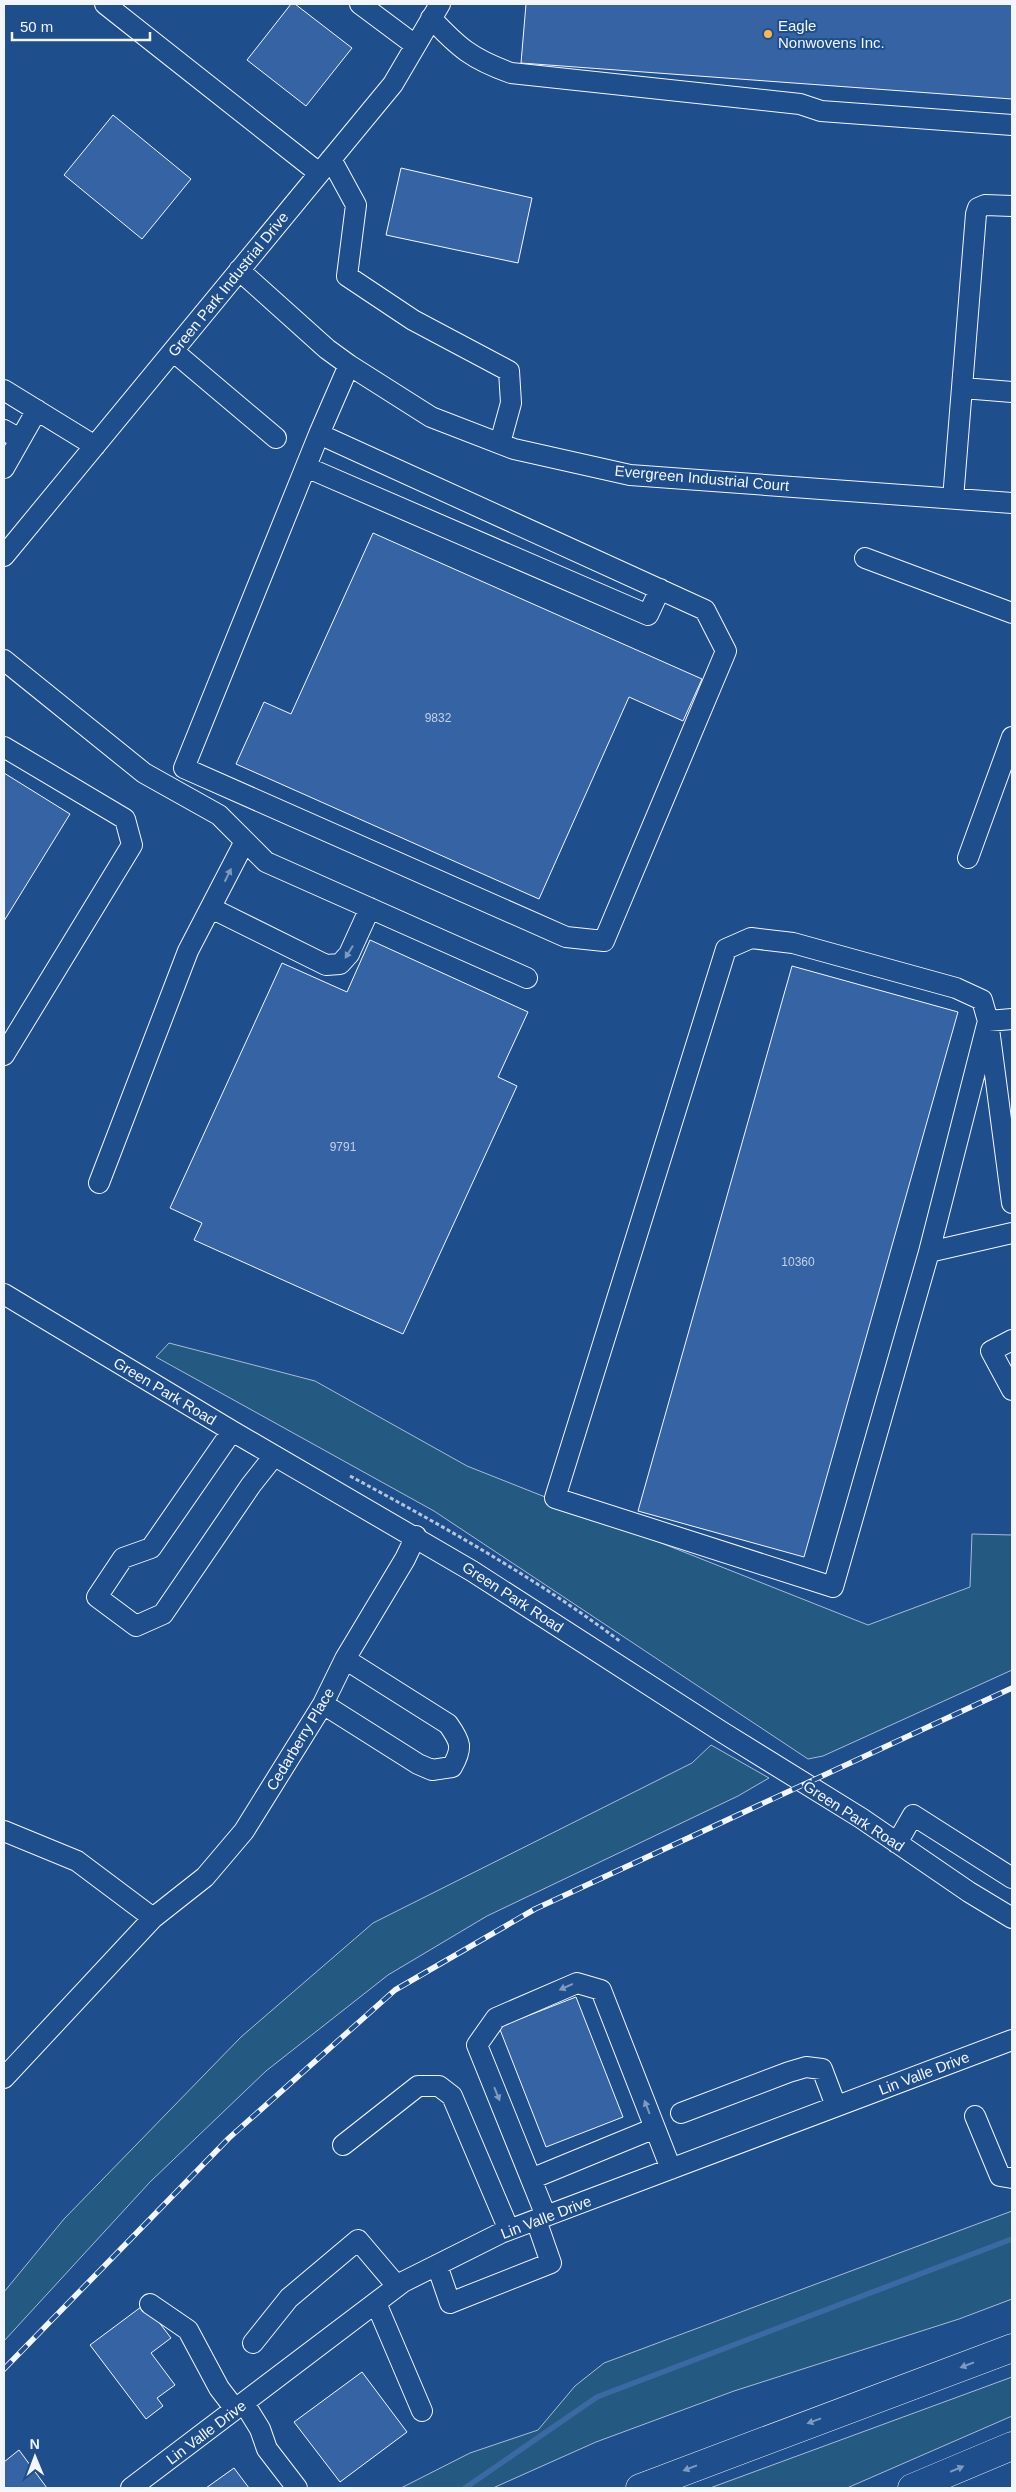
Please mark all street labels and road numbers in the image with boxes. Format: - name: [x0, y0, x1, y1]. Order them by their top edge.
- street label: Green Park Industrial Drive: [164, 208, 292, 360]
- street label: Evergreen Industrial Court: [614, 462, 791, 494]
- street label: Green Park Road: [111, 1354, 219, 1428]
- street label: Green Park Road: [459, 1558, 567, 1636]
- street label: Cedarberry Place: [263, 1685, 337, 1793]
- street label: Green Park Road: [800, 1777, 908, 1855]
- street label: Lin Valle Drive: [876, 2048, 972, 2098]
- street label: Lin Valle Drive: [498, 2192, 594, 2242]
- street label: Lin Valle Drive: [163, 2396, 249, 2468]

